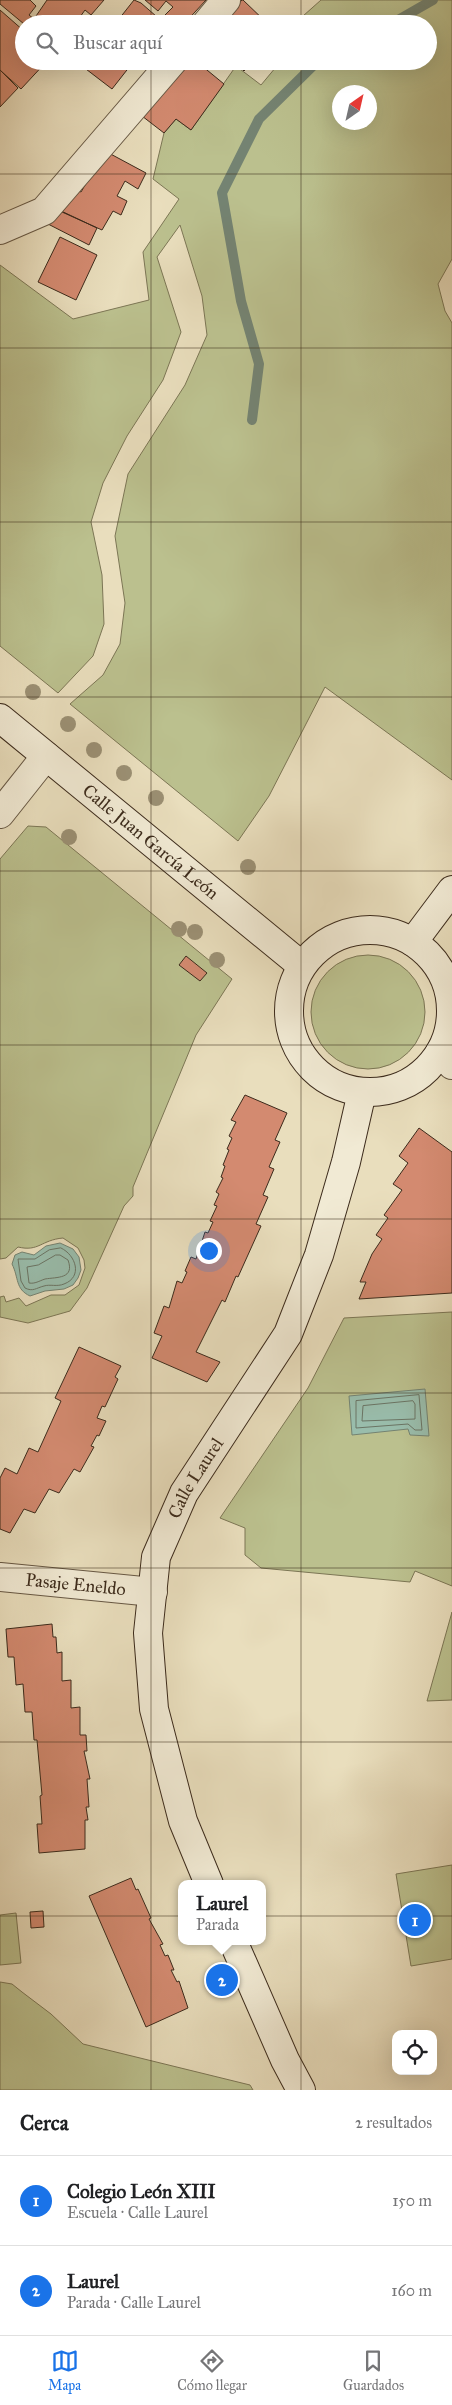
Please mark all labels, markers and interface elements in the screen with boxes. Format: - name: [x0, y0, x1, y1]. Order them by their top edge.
- search box: [15, 15, 437, 70]
- icon: search: [33, 29, 61, 57]
- text: Buscar aquí: [73, 31, 162, 54]
- north arrow: [332, 85, 377, 130]
- street label: Calle Juan García León: [78, 779, 224, 904]
- your location: [196, 1238, 222, 1264]
- street label: Calle Laurel: [163, 1433, 228, 1522]
- street label: Pasaje Eneldo: [24, 1569, 127, 1600]
- popup: [178, 1880, 266, 1945]
- text: Laurel: [196, 1892, 248, 1915]
- pin: 1: [399, 1901, 431, 1939]
- text: Parada: [196, 1915, 239, 1934]
- pin: 2: [206, 1961, 238, 1999]
- map controls: [392, 2030, 437, 2075]
- button: locate: [392, 2030, 437, 2075]
- text: Cerca: [20, 2110, 69, 2136]
- text: 2 resultados: [355, 2113, 432, 2132]
- text: Colegio León XIII: [67, 2180, 216, 2203]
- text: 1: [33, 2191, 39, 2210]
- text: 150 m: [392, 2191, 432, 2210]
- text: Escuela · Calle Laurel: [67, 2203, 208, 2222]
- text: Laurel: [67, 2270, 119, 2293]
- text: 2: [32, 2281, 40, 2300]
- text: 160 m: [391, 2281, 432, 2300]
- text: Parada · Calle Laurel: [67, 2293, 201, 2312]
- tab: Mapa: [48, 2347, 81, 2394]
- tab: Cómo llegar: [177, 2347, 247, 2394]
- tab: Guardados: [343, 2347, 404, 2394]

